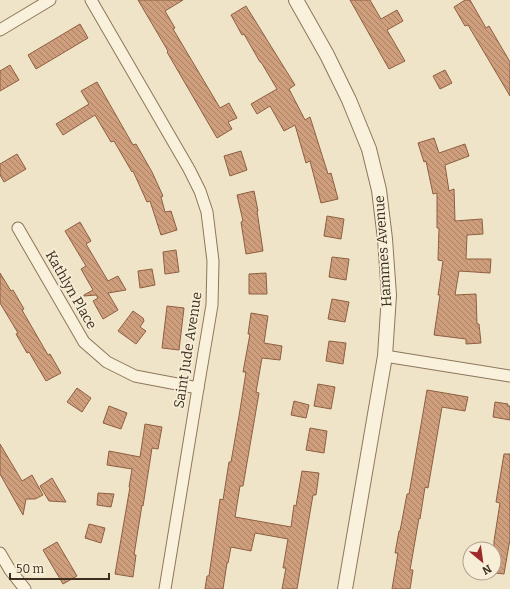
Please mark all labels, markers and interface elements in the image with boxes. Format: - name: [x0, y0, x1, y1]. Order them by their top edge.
- street label: Hammes Avenue: [371, 195, 395, 307]
- street label: Kathlyn Place: [42, 248, 100, 332]
- street label: Saint Jude Avenue: [170, 291, 206, 409]
- north arrow: [462, 541, 502, 581]
- scale bar: [10, 555, 109, 581]
- text: 50 m: [16, 562, 45, 576]
- text: N: [479, 562, 493, 577]

